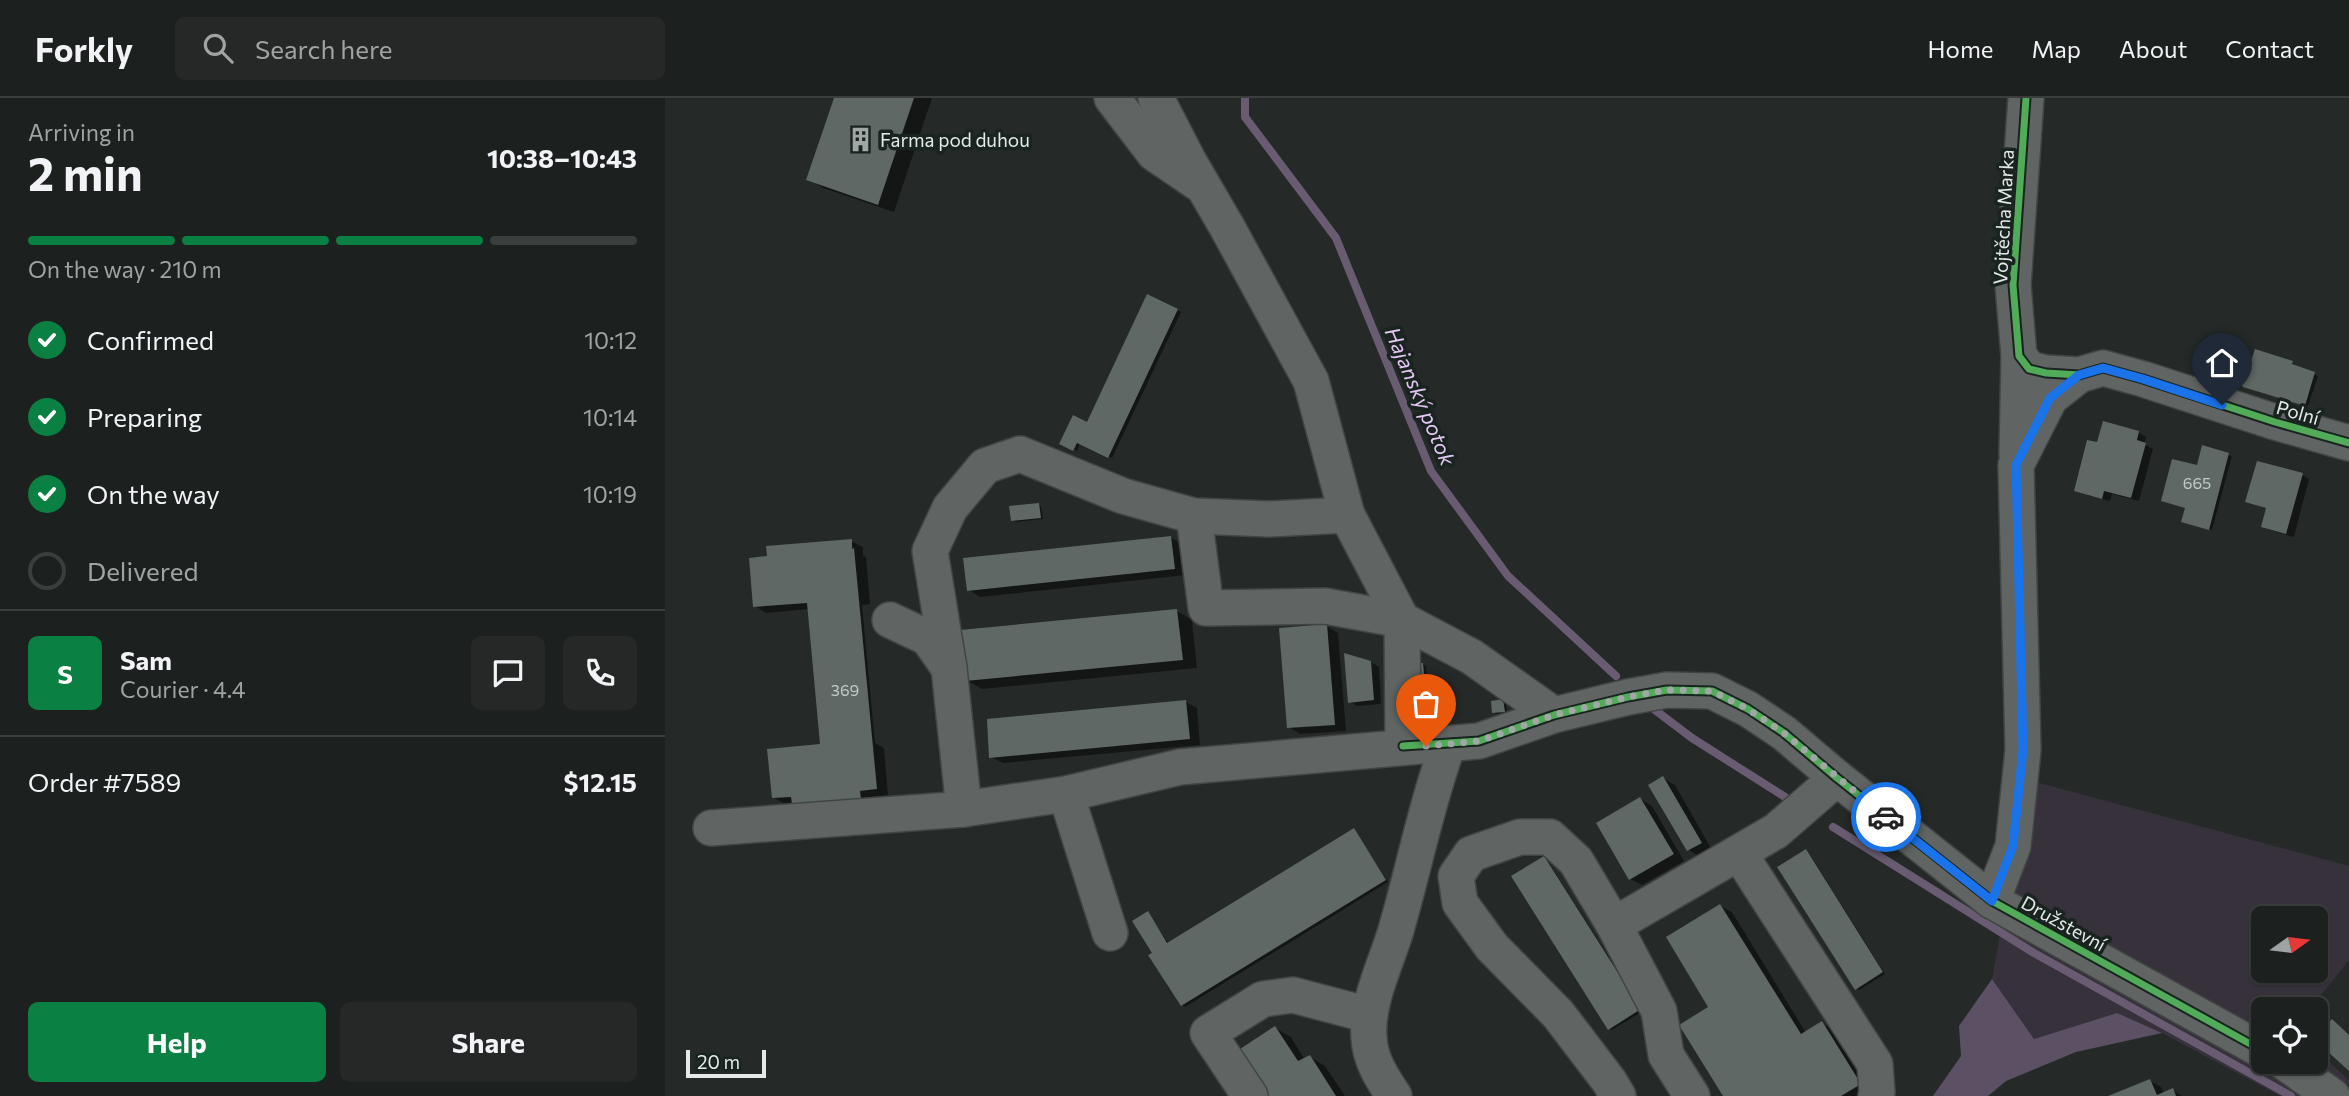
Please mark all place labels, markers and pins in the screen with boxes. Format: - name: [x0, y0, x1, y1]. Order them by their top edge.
- building icon: Farma pod duhou: [846, 125, 874, 153]
- place label: Farma pod duhou: [880, 128, 1030, 151]
- pin: [2192, 333, 2252, 405]
- pin: [1396, 674, 1456, 746]

